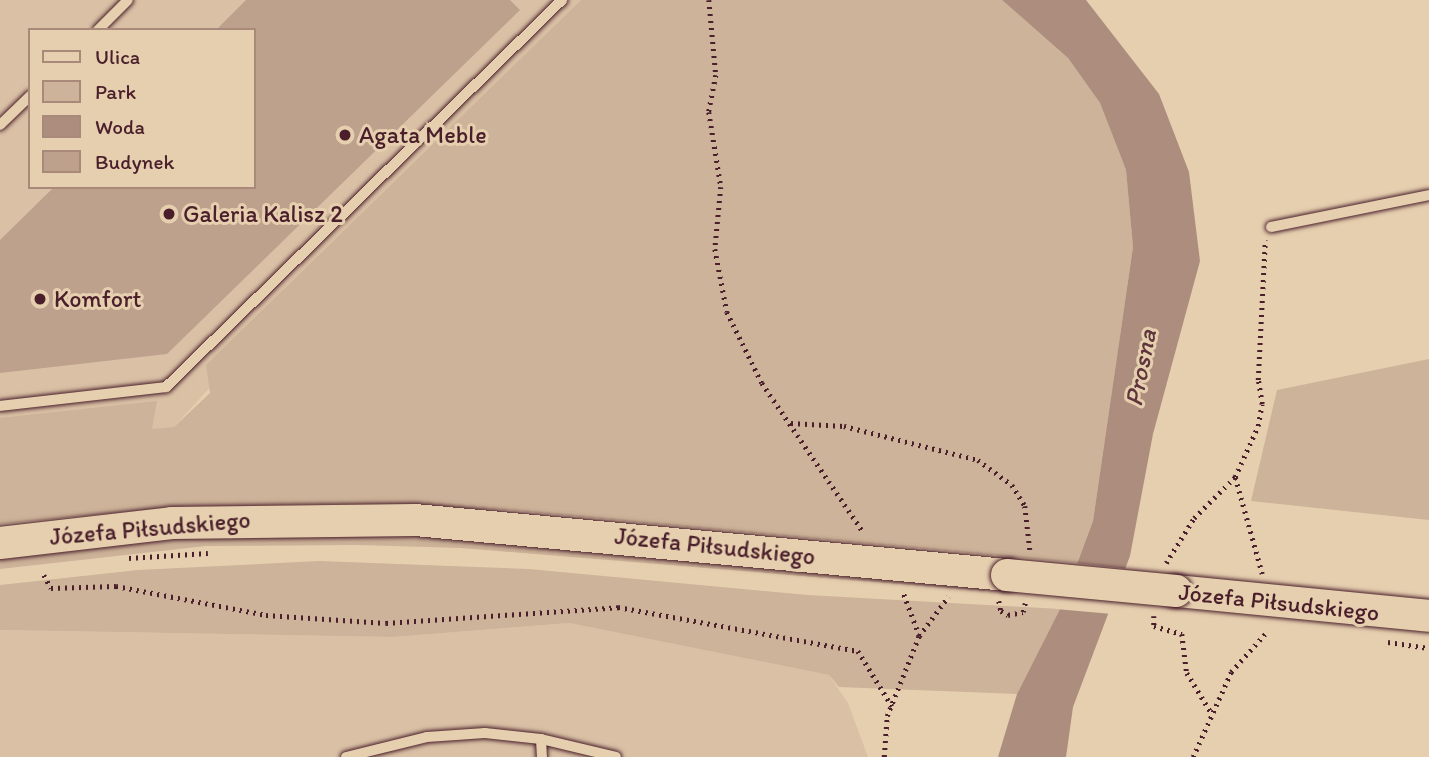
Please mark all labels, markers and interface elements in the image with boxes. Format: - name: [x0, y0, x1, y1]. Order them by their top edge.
- legend: [28, 28, 256, 189]
- text: Ulica: [95, 44, 140, 69]
- text: Park: [95, 79, 136, 104]
- text: Woda: [95, 114, 145, 139]
- place label: Agata Meble: [359, 121, 486, 149]
- marker: Agata Meble: [337, 127, 353, 143]
- text: Budynek: [95, 149, 174, 174]
- place label: Galeria Kalisz 2: [183, 200, 344, 228]
- marker: Galeria Kalisz 2: [161, 206, 177, 222]
- place label: Komfort: [54, 285, 141, 313]
- marker: Komfort: [32, 291, 48, 307]
- water label: Prosna: [1118, 327, 1164, 409]
- street label: Józefa Piłsudskiego: [49, 505, 251, 551]
- street label: Józefa Piłsudskiego: [614, 521, 816, 571]
- street label: Józefa Piłsudskiego: [1178, 577, 1380, 627]

